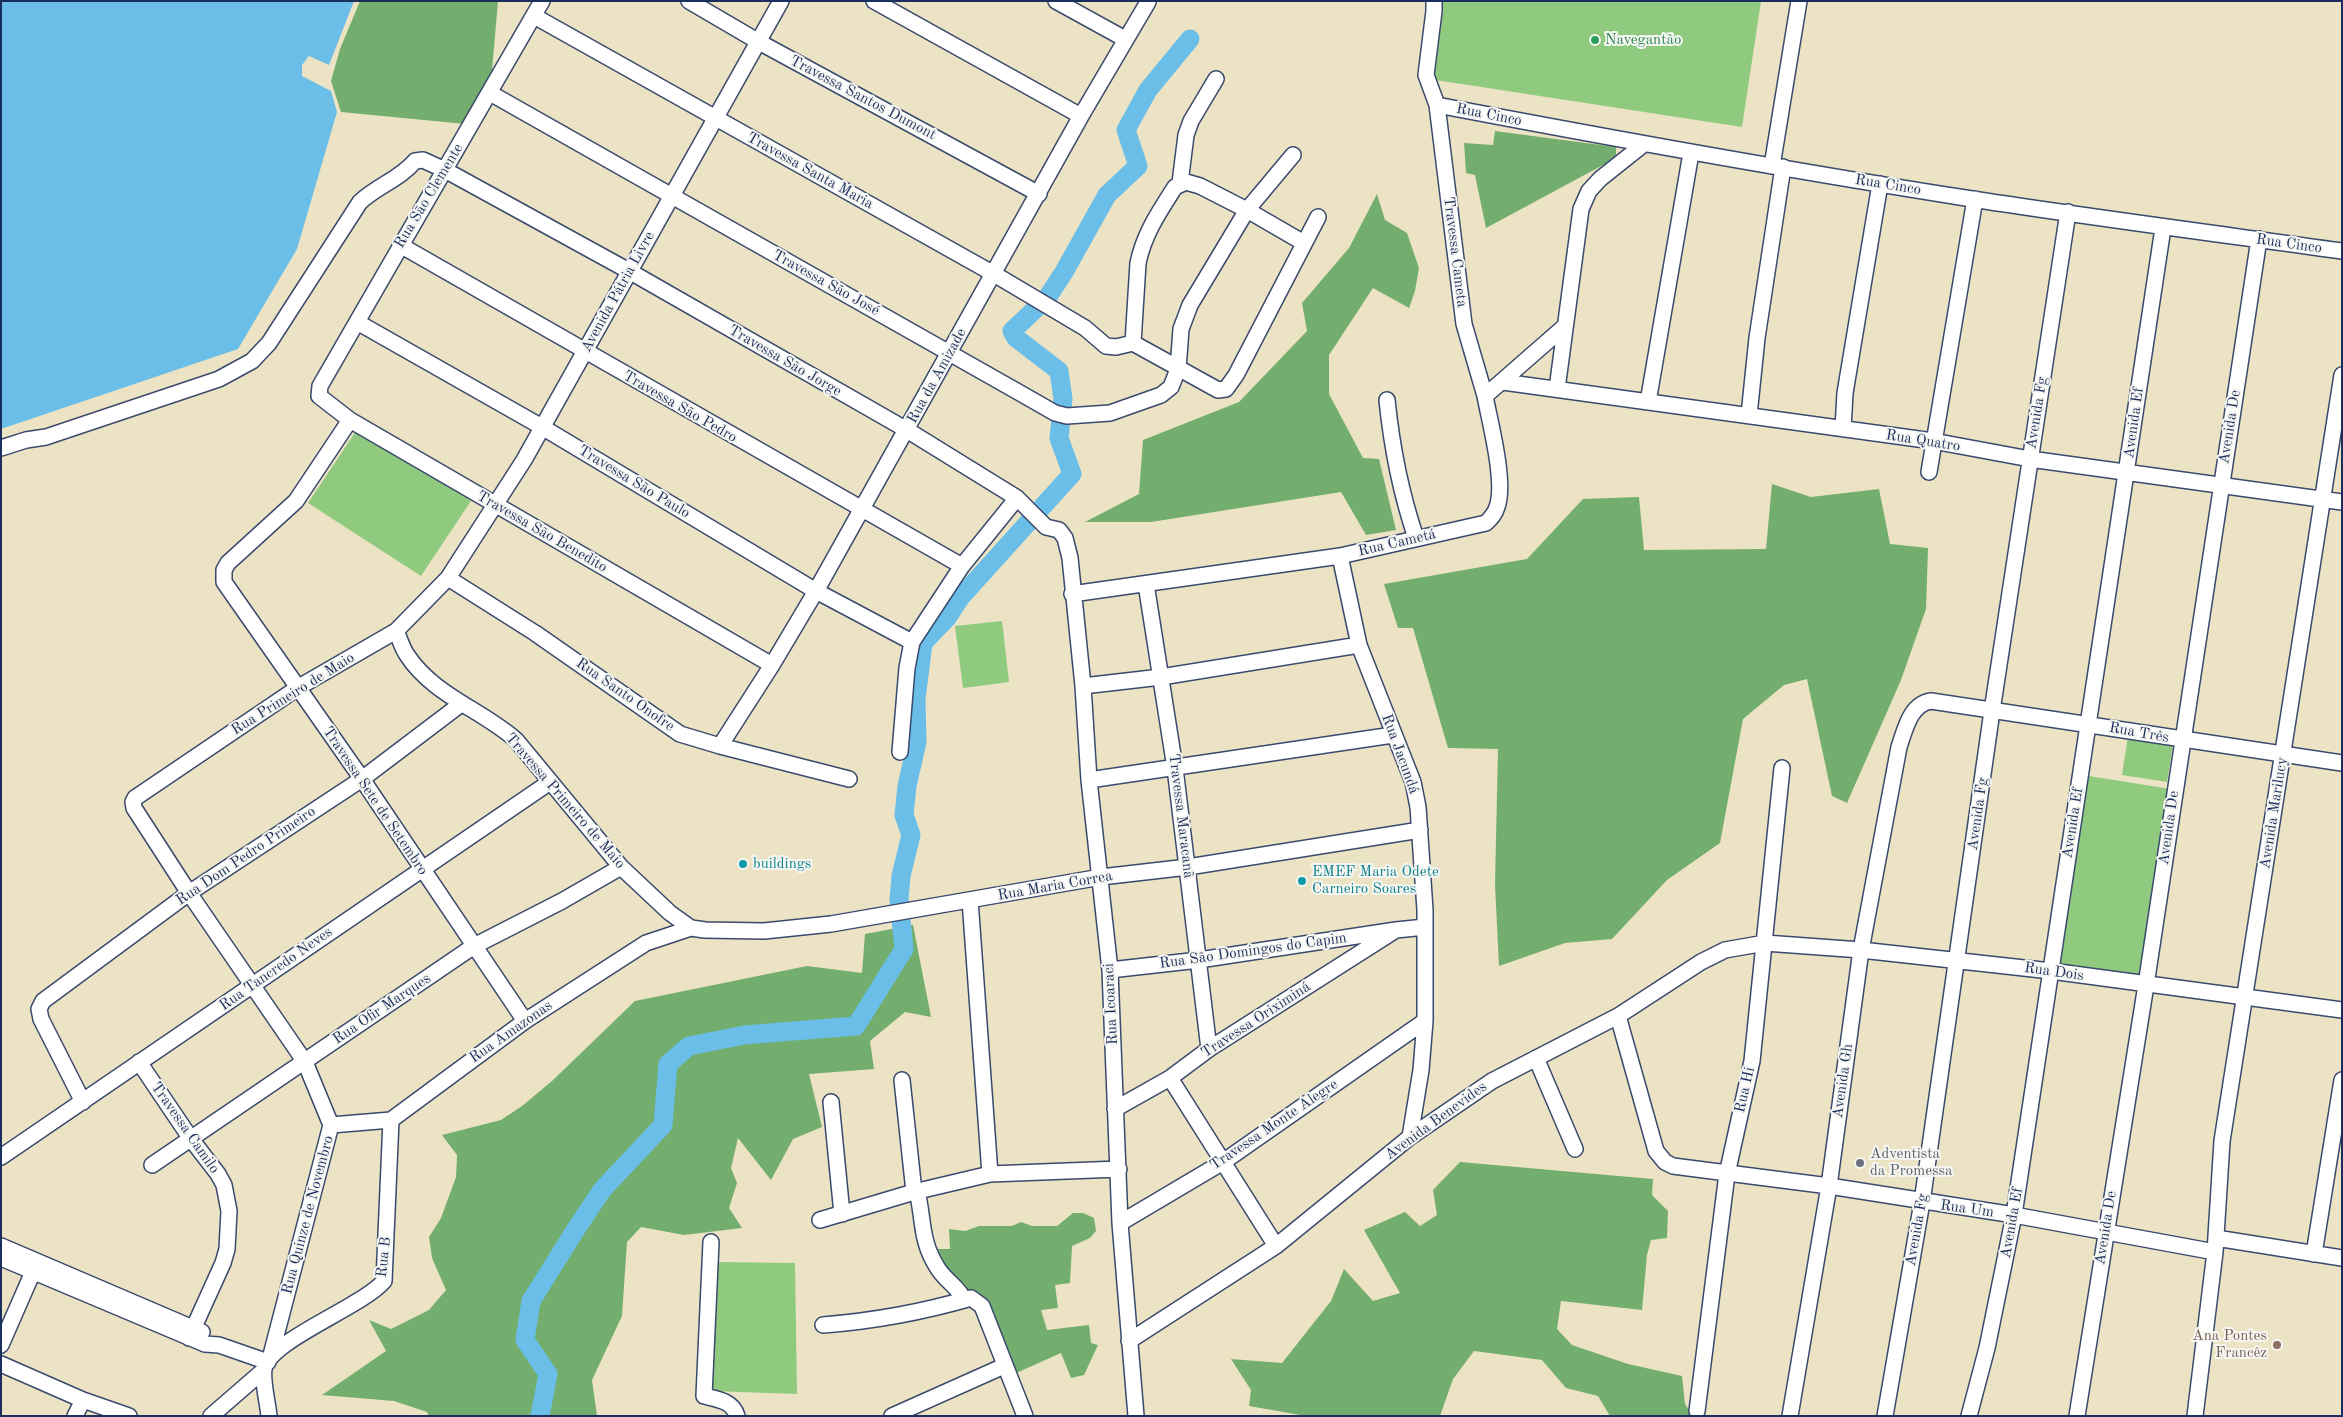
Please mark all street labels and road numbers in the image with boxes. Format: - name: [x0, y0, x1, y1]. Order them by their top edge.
- street label: Travessa Santos Dumont: [787, 52, 939, 144]
- street label: Rua Cinco: [1455, 100, 1523, 130]
- street label: Travessa Santa Maria: [744, 129, 876, 213]
- street label: Rua São Clemente: [391, 140, 467, 252]
- street label: Rua Cinco: [1854, 171, 1922, 199]
- street label: Travessa Cameta: [1439, 196, 1471, 308]
- street label: Avenida Pátria Livre: [577, 228, 659, 356]
- street label: Rua Cinco: [2255, 230, 2323, 258]
- street label: Travessa São José: [769, 246, 883, 320]
- street label: Travessa São Jorge: [725, 321, 845, 401]
- street label: Rua da Amizade: [903, 325, 971, 427]
- street label: Travessa São Pedro: [620, 367, 740, 447]
- street label: Avenida Fg: [2022, 375, 2052, 451]
- street label: Avenida Ef: [2120, 386, 2148, 460]
- street label: Avenida De: [2215, 389, 2245, 465]
- street label: Rua Quatro: [1884, 426, 1962, 456]
- street label: Travessa São Paulo: [575, 441, 693, 523]
- street label: Travessa São Benedito: [474, 487, 610, 577]
- street label: Rua Cametá: [1356, 525, 1438, 561]
- street label: Rua Primeiro de Maio: [228, 649, 358, 739]
- street label: Rua Santo Onofre: [572, 654, 678, 736]
- street label: Rua Jacundá: [1377, 712, 1423, 796]
- street label: Rua Três: [2108, 719, 2170, 747]
- street label: Travessa Sete de Setembro: [318, 723, 432, 879]
- street label: Travessa Primeiro de Maio: [501, 729, 629, 873]
- street label: Travessa Maracanã: [1164, 753, 1198, 879]
- street label: Avenida Marilucy: [2256, 756, 2292, 870]
- street label: Avenida Fg: [1964, 776, 1992, 852]
- street label: Avenida Ef: [2059, 786, 2087, 860]
- street label: Avenida De: [2155, 790, 2183, 866]
- street label: Rua Dom Pedro Primeiro: [173, 803, 319, 909]
- street label: Rua Maria Correa: [996, 867, 1114, 905]
- street label: Rua Tancredo Neves: [216, 923, 336, 1015]
- street label: Rua São Domingos do Capim: [1158, 929, 1348, 973]
- street label: Rua Dois: [2023, 959, 2085, 985]
- street label: Rua Icoaraci: [1100, 963, 1122, 1045]
- street label: Rua Ofir Marques: [330, 970, 434, 1048]
- street label: Travessa Oriximiná: [1198, 978, 1314, 1062]
- street label: Rua Amazonas: [466, 997, 556, 1067]
- street label: Avenida Gh: [1829, 1043, 1857, 1119]
- street label: Rua Hi: [1731, 1065, 1759, 1115]
- street label: Travessa Monte Alegre: [1207, 1075, 1341, 1175]
- street label: Avenida Benevides: [1381, 1078, 1491, 1164]
- street label: Travessa Camilo: [147, 1079, 223, 1177]
- street label: Rua Quinze de Novembro: [278, 1134, 338, 1296]
- street label: Avenida Ef: [1997, 1186, 2027, 1260]
- street label: Avenida De: [2091, 1190, 2121, 1266]
- street label: Avenida Fg: [1902, 1192, 1932, 1268]
- street label: Rua Um: [1939, 1196, 1995, 1222]
- street label: Rua B: [373, 1236, 395, 1278]

